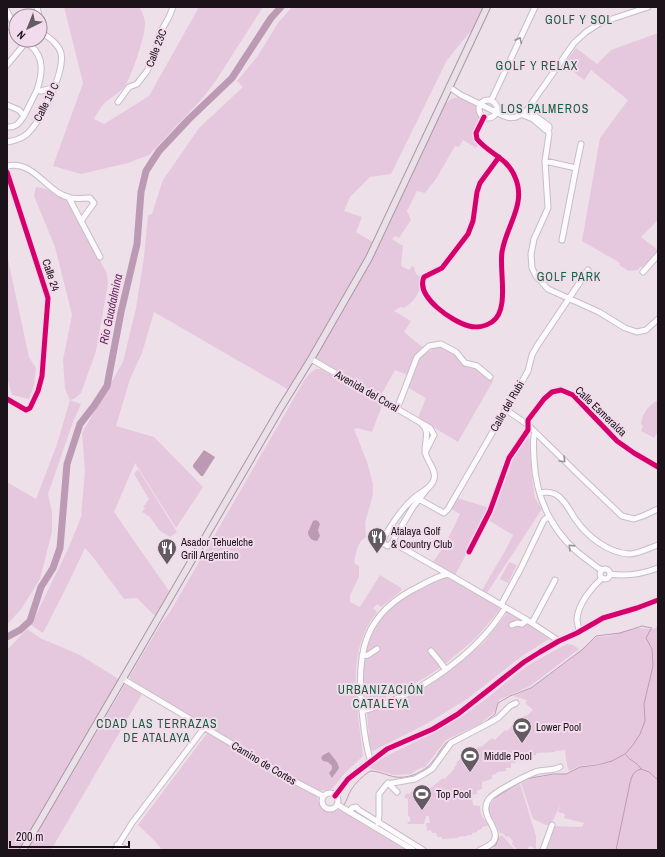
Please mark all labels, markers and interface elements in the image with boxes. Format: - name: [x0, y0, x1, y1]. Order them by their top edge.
- north arrow: [8, 8, 48, 48]
- district label: GOLF Y SOL: [545, 12, 613, 28]
- street label: Calle 23C: [142, 27, 170, 69]
- text: N: [14, 28, 28, 43]
- one-way arrow: [514, 37, 522, 44]
- district label: GOLF Y RELAX: [496, 58, 578, 74]
- street label: Calle 19 C: [30, 80, 62, 124]
- district label: LOS PALMEROS: [501, 101, 589, 117]
- street label: Calle 24: [39, 257, 63, 293]
- district label: GOLF PARK: [537, 269, 601, 285]
- water label: Rio Guadalmina: [96, 272, 126, 346]
- street label: Avenida del Coral: [332, 367, 401, 415]
- street label: Calle del Rubi: [487, 378, 527, 434]
- street label: Calle Esmeralda: [572, 383, 630, 439]
- one-way arrow: [558, 455, 566, 463]
- place label: Atalaya Golf & Country Club: [390, 524, 452, 551]
- restaurant icon: Atalaya Golf & Country Club: [366, 526, 388, 554]
- place label: Asador Tehuelche Grill Argentino: [180, 535, 253, 562]
- restaurant icon: Asador Tehuelche Grill Argentino: [156, 537, 178, 565]
- one-way arrow: [568, 544, 576, 552]
- district label: URBANIZACIÓN CATALEYA: [338, 682, 424, 712]
- district label: CDAD LAS TERRAZAS DE ATALAYA: [96, 716, 218, 746]
- sports icon: Lower Pool: [511, 716, 533, 744]
- place label: Lower Pool: [536, 720, 581, 734]
- street label: Camino de Cortes: [229, 738, 299, 788]
- sports icon: Middle Pool: [459, 745, 481, 773]
- place label: Middle Pool: [484, 749, 532, 763]
- sports icon: Top Pool: [411, 783, 433, 811]
- place label: Top Pool: [436, 787, 471, 801]
- scale bar: [10, 823, 129, 849]
- text: 200 m: [16, 829, 43, 845]

